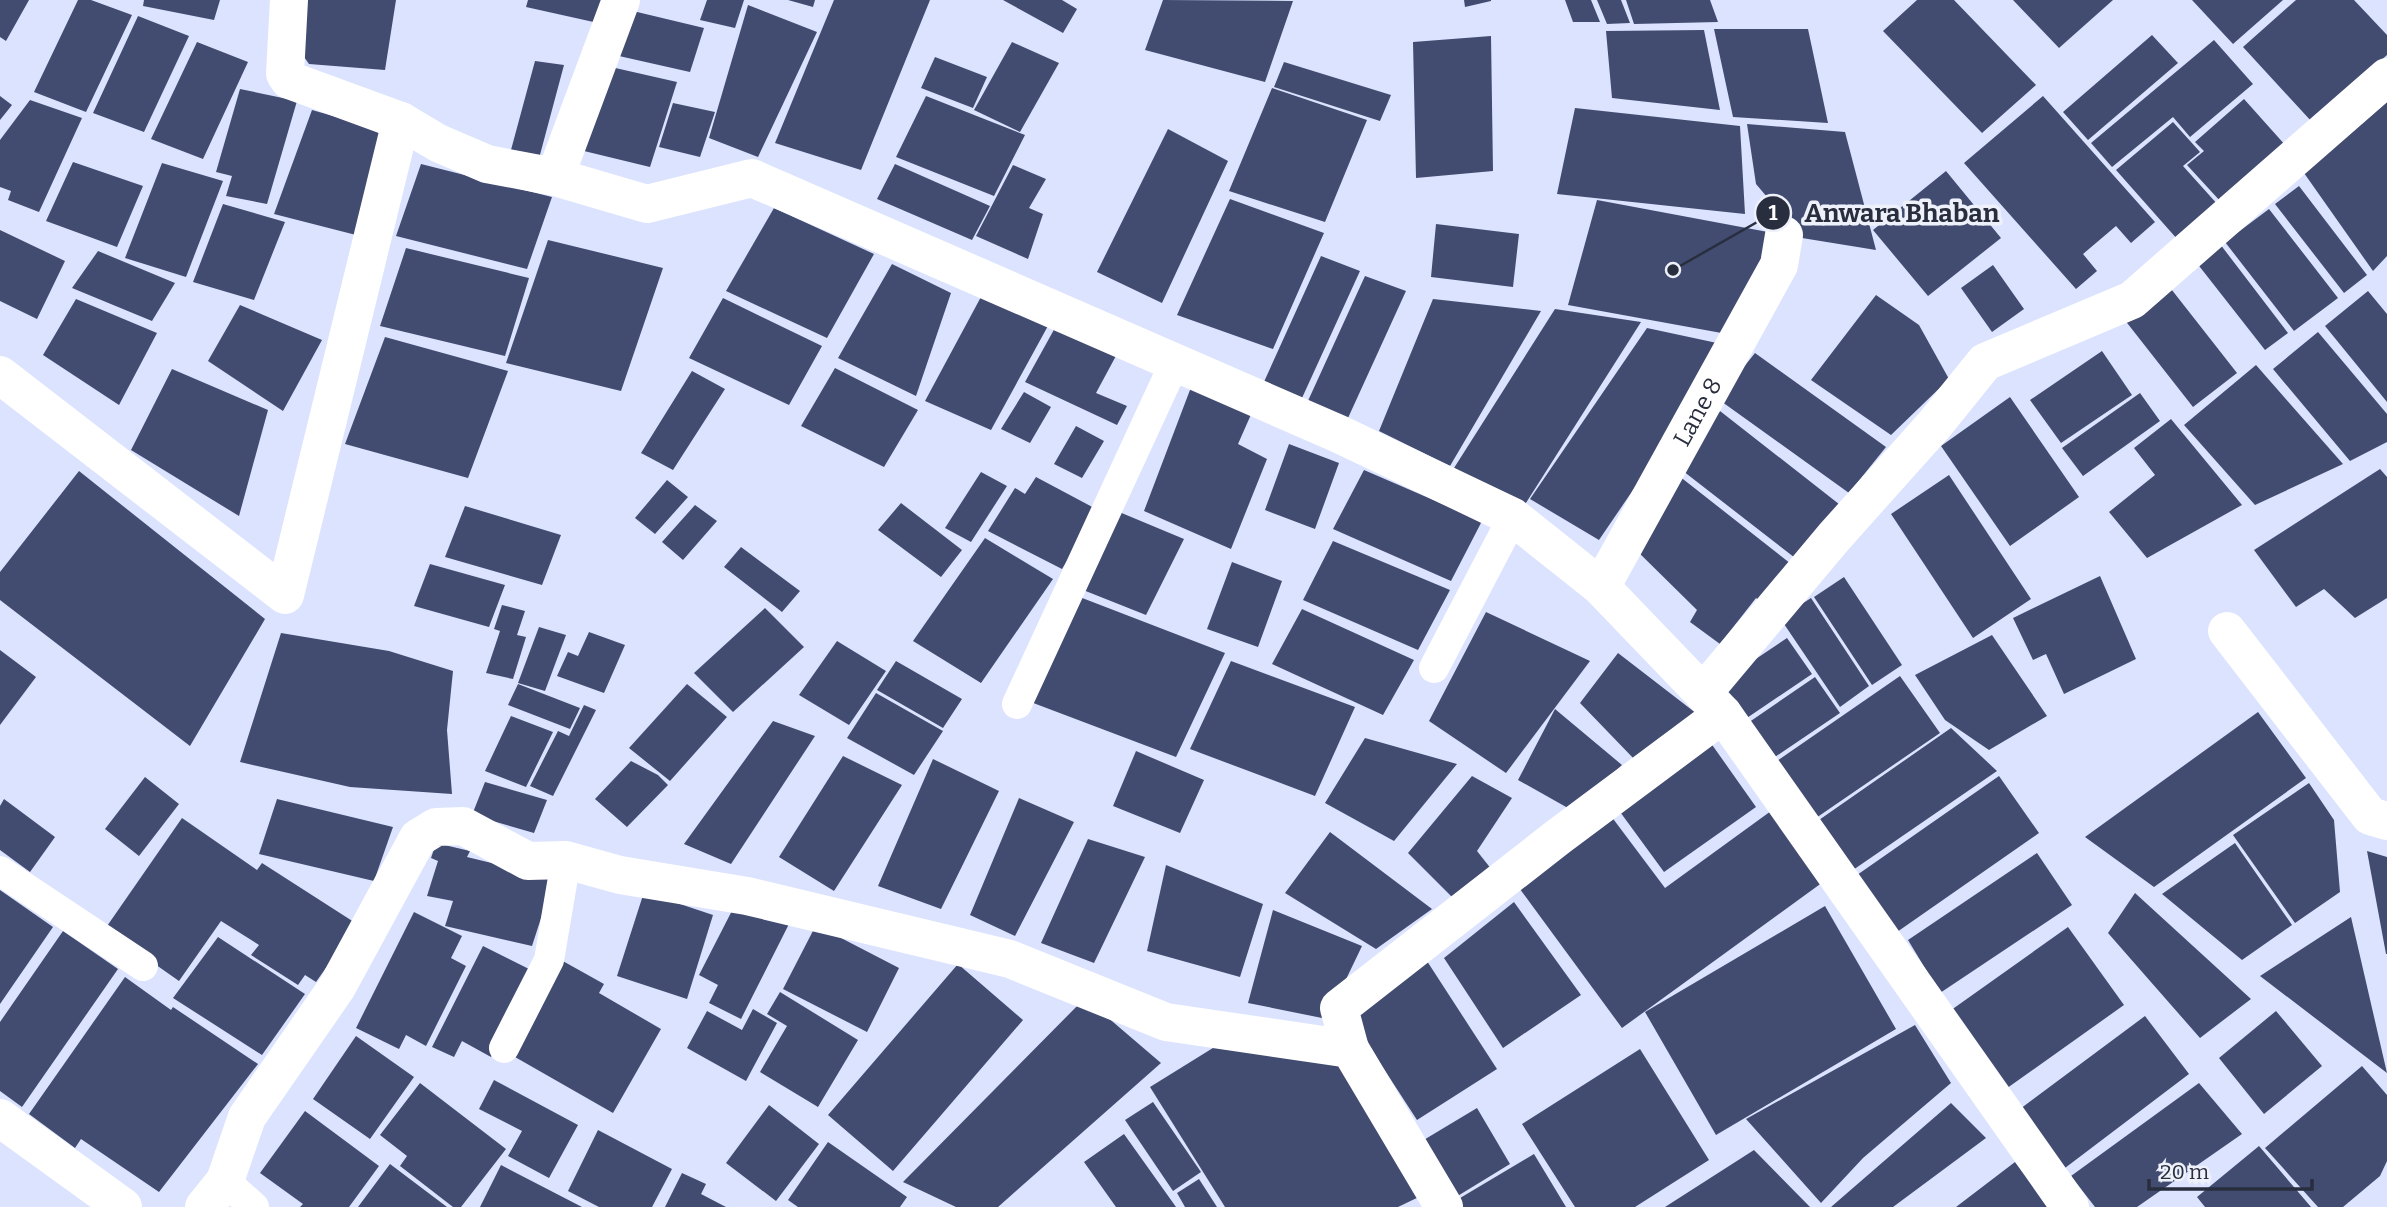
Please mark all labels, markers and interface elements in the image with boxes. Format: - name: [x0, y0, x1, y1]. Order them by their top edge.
- callout: Anwara Bhaban: [1755, 189, 2014, 236]
- text: Anwara Bhaban: [1804, 198, 2000, 229]
- text: 1: [1768, 200, 1778, 226]
- street label: Lane 8: [1668, 373, 1728, 451]
- scale bar: [2149, 1148, 2312, 1192]
- text: 20 m: [2160, 1159, 2209, 1185]

